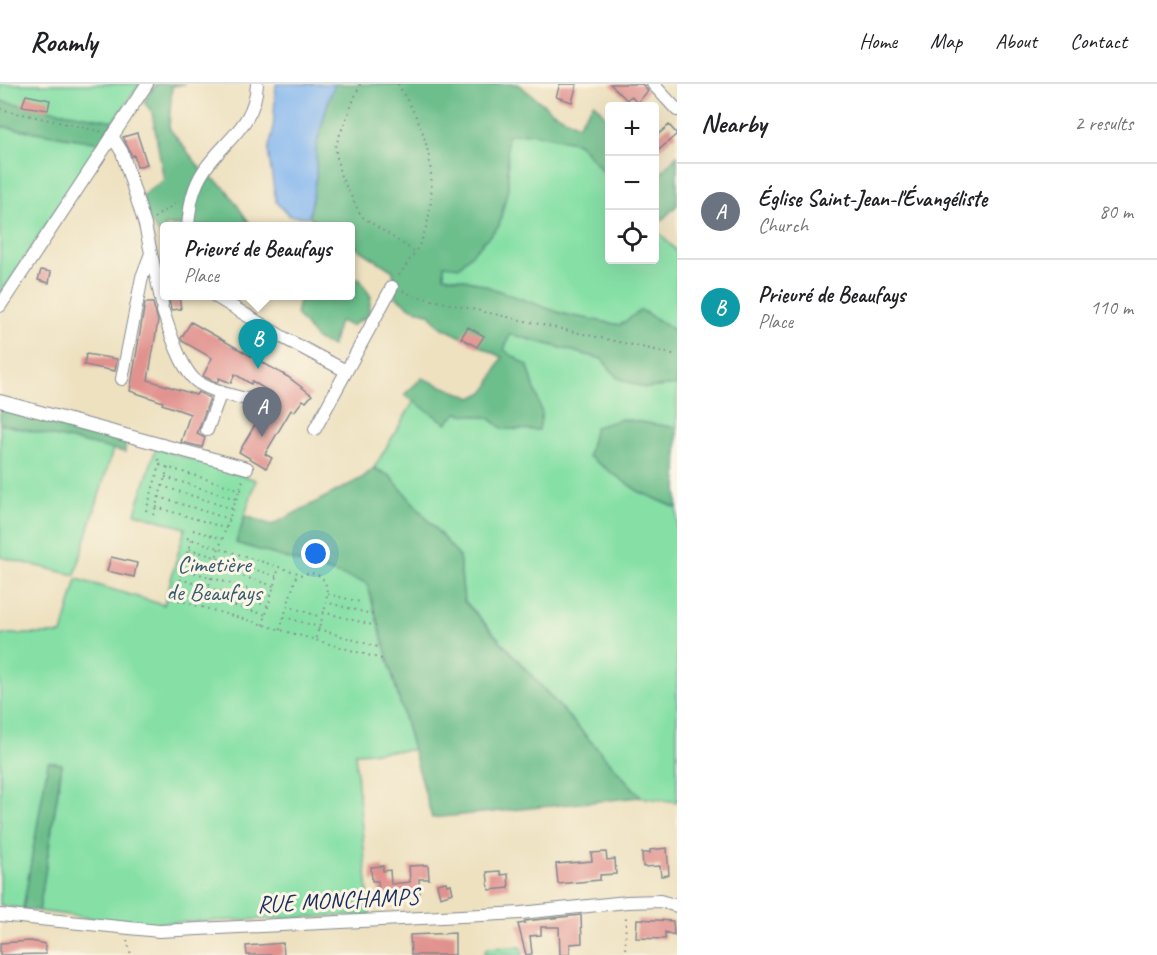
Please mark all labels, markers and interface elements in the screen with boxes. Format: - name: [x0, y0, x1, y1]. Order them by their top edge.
- text: Roamly: [30, 24, 97, 59]
- text: Home: [859, 28, 897, 54]
- text: Map: [930, 28, 962, 54]
- text: About: [995, 28, 1037, 54]
- text: Contact: [1070, 28, 1127, 54]
- map controls: [605, 102, 659, 264]
- button: +: [605, 102, 659, 156]
- text: Nearby: [701, 107, 766, 140]
- text: 2 results: [1074, 111, 1133, 136]
- button: −: [605, 156, 659, 210]
- text: Église Saint-Jean-l'Évangéliste: [758, 185, 987, 213]
- text: A: [715, 199, 726, 224]
- text: 80 m: [1099, 199, 1133, 224]
- button: locate: [605, 210, 659, 264]
- text: Church: [758, 213, 808, 238]
- popup: [160, 222, 355, 300]
- text: Prieuré de Beaufays: [184, 235, 331, 263]
- text: Place: [184, 263, 219, 288]
- text: Prieuré de Beaufays: [758, 281, 905, 309]
- text: B: [715, 295, 726, 320]
- text: 110 m: [1090, 295, 1133, 320]
- text: Place: [758, 309, 793, 334]
- pin: B: [238, 320, 278, 369]
- pin: A: [242, 388, 282, 437]
- your location: [301, 539, 330, 568]
- park label: Cimetière de Beaufays: [166, 549, 263, 607]
- street label: RUE MONCHAMPS: [256, 881, 423, 919]

